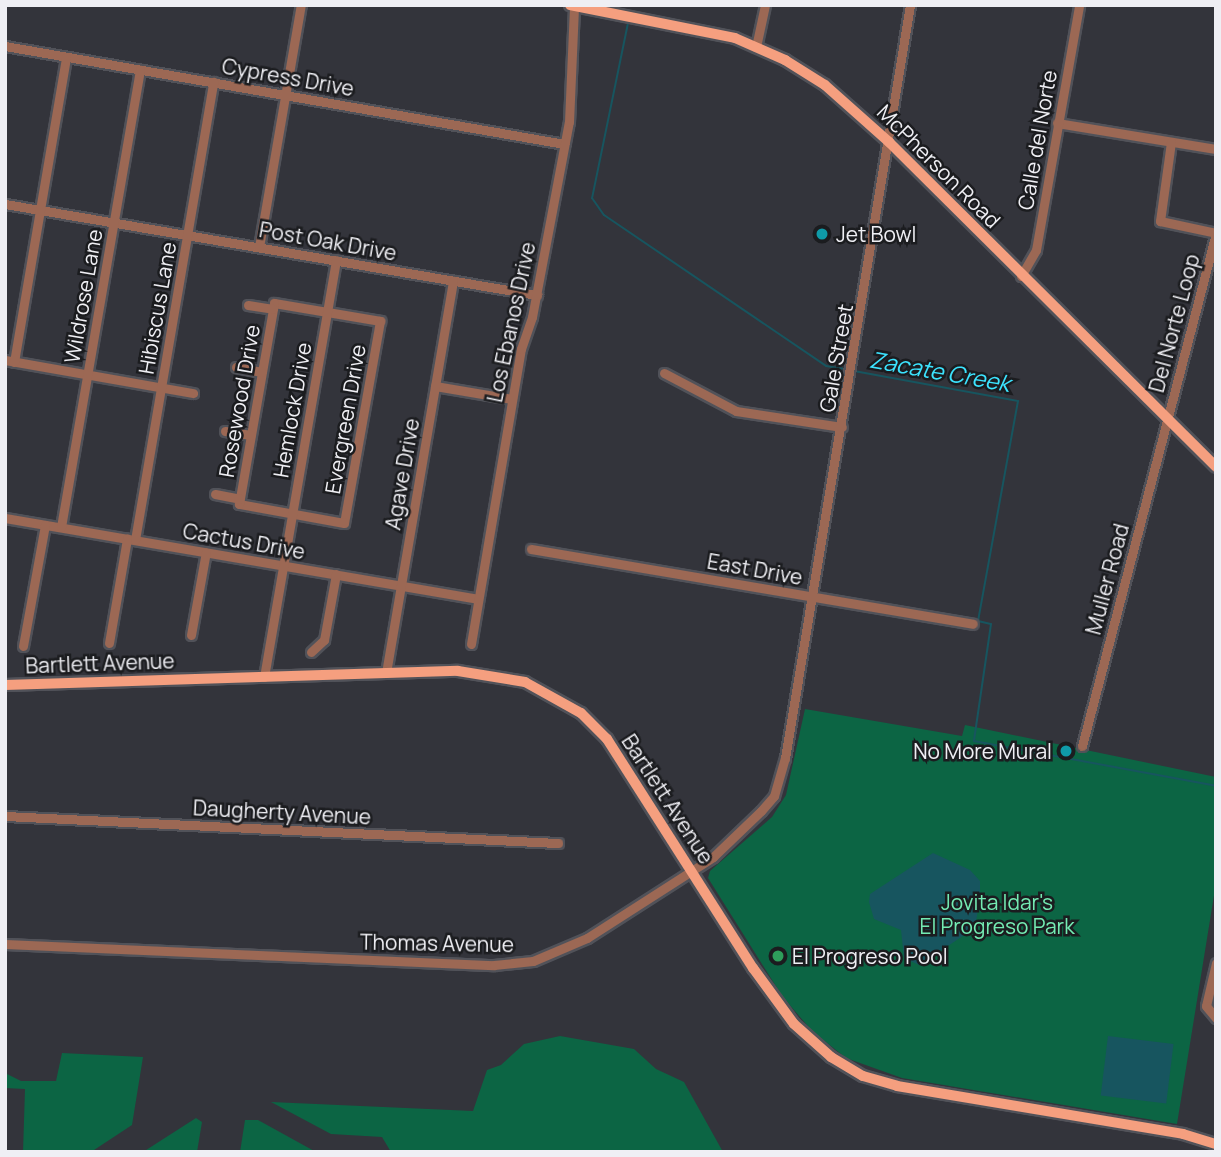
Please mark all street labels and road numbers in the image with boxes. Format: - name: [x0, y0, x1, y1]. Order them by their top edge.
- street label: Cypress Drive: [220, 53, 356, 101]
- street label: Calle del Norte: [1012, 68, 1062, 212]
- street label: McPherson Road: [872, 99, 1006, 233]
- street label: Post Oak Drive: [257, 217, 399, 265]
- street label: Wildrose Lane: [59, 227, 107, 365]
- street label: Los Ebanos Drive: [482, 239, 540, 405]
- street label: Hibiscus Lane: [133, 240, 181, 376]
- street label: Del Norte Loop: [1143, 251, 1205, 395]
- street label: Gale Street: [814, 302, 858, 414]
- street label: Rosewood Drive: [213, 323, 265, 479]
- street label: Hemlock Drive: [268, 340, 316, 480]
- street label: Evergreen Drive: [319, 342, 371, 496]
- street label: Agave Drive: [380, 416, 424, 532]
- street label: Cactus Drive: [181, 518, 307, 564]
- street label: Muller Road: [1080, 521, 1134, 637]
- street label: East Drive: [705, 548, 805, 590]
- street label: Bartlett Avenue: [25, 648, 175, 678]
- street label: Bartlett Avenue: [617, 730, 719, 868]
- street label: Daugherty Avenue: [192, 795, 372, 829]
- street label: Thomas Avenue: [360, 929, 514, 957]

